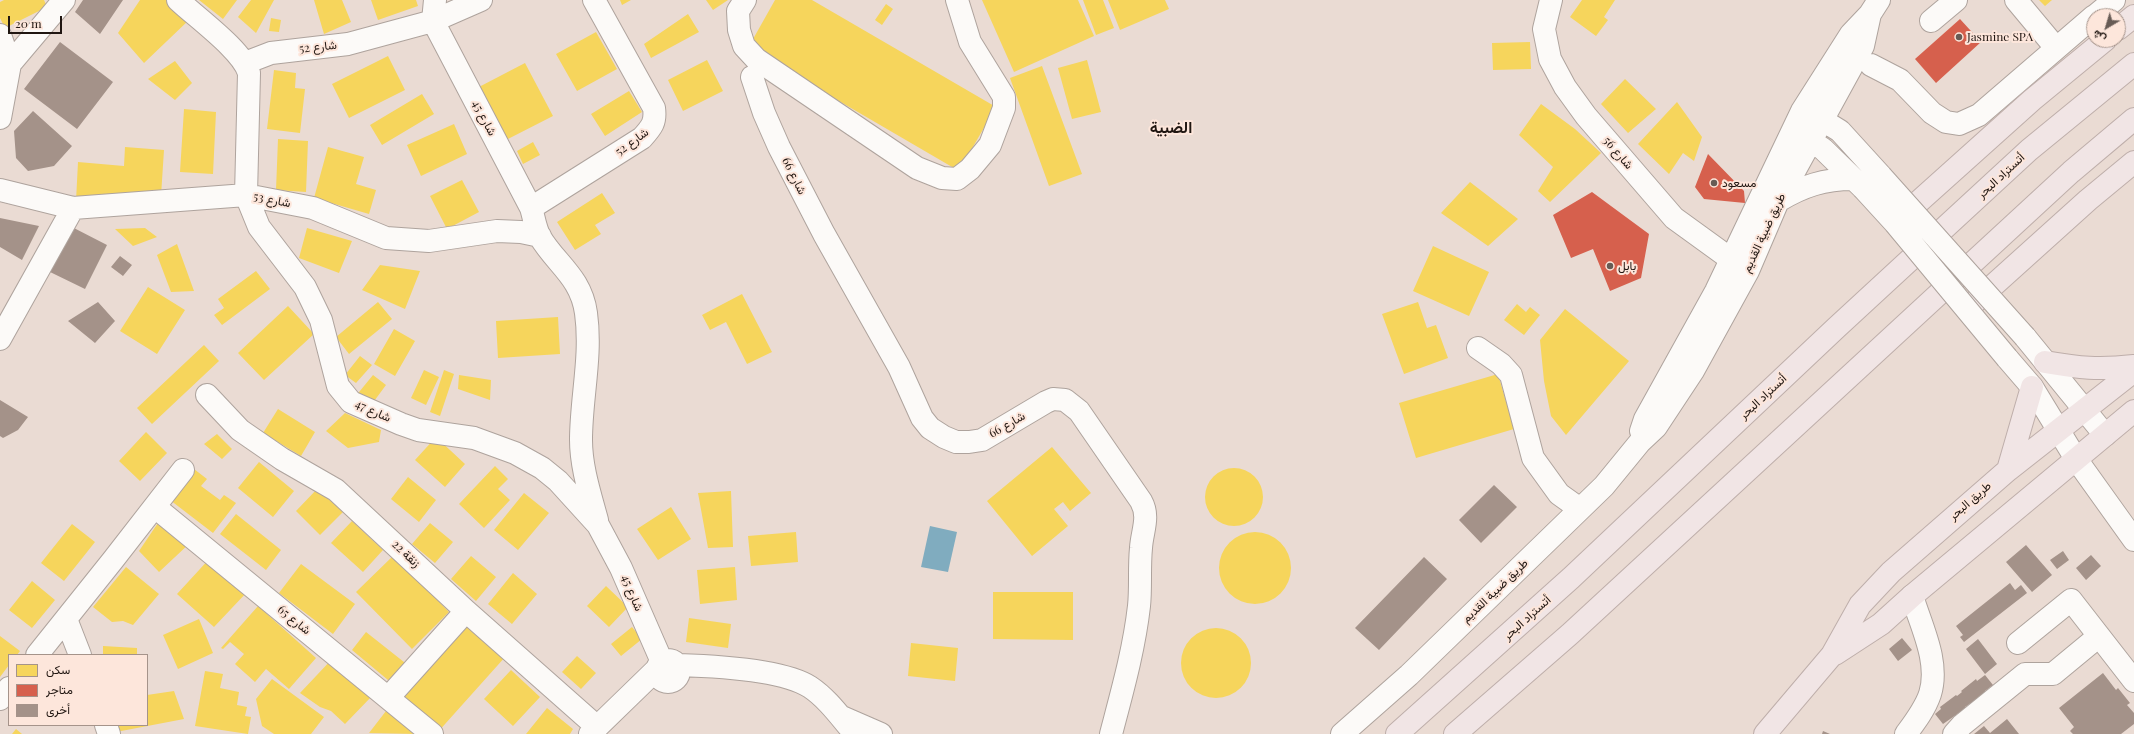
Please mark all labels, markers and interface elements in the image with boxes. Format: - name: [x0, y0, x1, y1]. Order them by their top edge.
- scale bar: [10, 8, 64, 34]
- north arrow: [2086, 8, 2126, 48]
- text: 20 m: [15, 15, 42, 31]
- text: ش: [2089, 27, 2109, 47]
- place label: Jasmine SPA: [1967, 30, 2033, 44]
- marker: Jasmine SPA: [1954, 32, 1964, 42]
- street label: شارع 52: [298, 38, 338, 56]
- street label: شارع 45: [469, 98, 499, 138]
- district label: الضبية: [1150, 118, 1192, 138]
- street label: شارع 52: [612, 125, 652, 159]
- street label: شارع 56: [1600, 134, 1636, 172]
- street label: أتستراد البحر: [1974, 150, 2028, 202]
- street label: شارع 66: [779, 155, 809, 197]
- place label: مسعود: [1722, 176, 1756, 190]
- marker: مسعود: [1709, 178, 1719, 188]
- street label: شارع 53: [252, 189, 292, 211]
- street label: طريق ضبية القديم: [1739, 191, 1789, 275]
- place label: بابل: [1618, 259, 1636, 273]
- marker: بابل: [1605, 261, 1615, 271]
- street label: أتستراد البحر: [1736, 371, 1790, 423]
- street label: شارع 47: [353, 397, 393, 425]
- street label: شارع 66: [986, 409, 1028, 441]
- street label: طريق البحر: [1946, 479, 1994, 523]
- street label: زنقة 22: [389, 537, 423, 571]
- street label: طريق ضبية القديم: [1459, 556, 1531, 626]
- street label: شارع 45: [618, 573, 646, 613]
- street label: أتستراد البحر: [1500, 593, 1554, 643]
- street label: شارع 65: [275, 602, 313, 638]
- legend: [8, 654, 148, 726]
- text: سكن: [46, 661, 70, 677]
- text: متاجر: [46, 681, 73, 697]
- text: أخرى: [46, 701, 70, 717]

